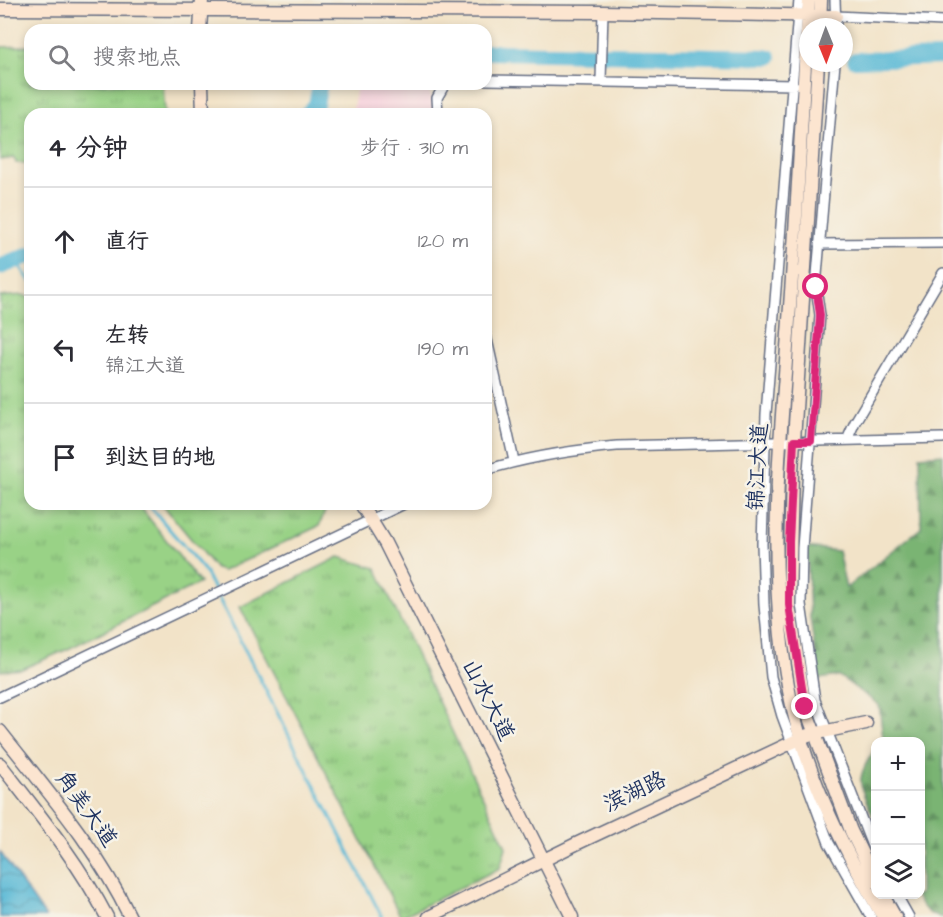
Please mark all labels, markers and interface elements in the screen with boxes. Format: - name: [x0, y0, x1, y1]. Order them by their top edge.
- north arrow: [799, 18, 853, 72]
- search box: [24, 24, 492, 90]
- icon: search: [45, 41, 78, 74]
- text: 搜索地点: [93, 42, 181, 73]
- text: 4 分钟: [48, 130, 128, 166]
- text: 步行 · 310 m: [360, 134, 468, 162]
- icon: ahead: [48, 225, 81, 258]
- text: 直行: [105, 226, 149, 257]
- text: 120 m: [418, 227, 468, 255]
- route start: [802, 273, 828, 299]
- text: 左转: [105, 320, 149, 351]
- icon: left: [48, 333, 81, 366]
- text: 190 m: [418, 335, 468, 363]
- text: 锦江大道: [105, 352, 185, 380]
- street label: 锦江大道: [740, 422, 776, 512]
- icon: arrive: [48, 441, 81, 474]
- text: 到达目的地: [105, 442, 215, 473]
- street label: 山水大道: [454, 654, 522, 746]
- route end: [791, 693, 817, 719]
- map controls: [871, 737, 925, 899]
- button: +: [871, 737, 925, 791]
- street label: 角美大道: [48, 764, 124, 854]
- street label: 滨湖路: [599, 764, 671, 820]
- button: −: [871, 791, 925, 845]
- button: layers: [871, 845, 925, 899]

